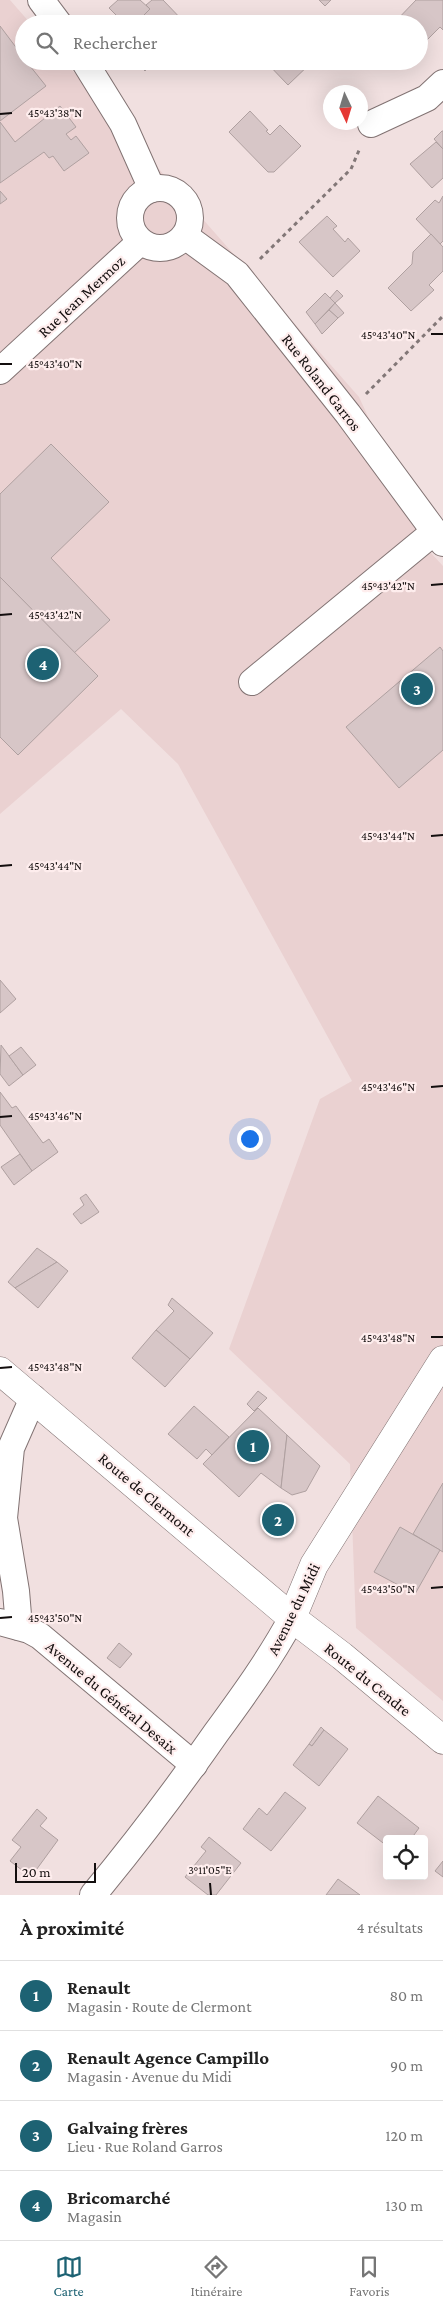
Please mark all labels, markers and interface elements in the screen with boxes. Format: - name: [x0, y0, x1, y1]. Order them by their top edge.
- search box: [15, 15, 428, 70]
- icon: search: [33, 29, 61, 57]
- text: Rechercher: [73, 32, 157, 53]
- north arrow: [323, 85, 368, 130]
- text: 45°43'38"N: [28, 106, 82, 120]
- street label: Rue Jean Mermoz: [35, 252, 129, 341]
- text: 45°43'40"N: [361, 328, 415, 342]
- street label: Rue Roland Garros: [279, 331, 365, 434]
- text: 45°43'40"N: [28, 357, 82, 371]
- text: 45°43'42"N: [361, 579, 415, 593]
- text: 45°43'42"N: [28, 608, 82, 622]
- pin: 4: [27, 645, 59, 683]
- pin: 3: [401, 670, 433, 708]
- text: 45°43'44"N: [361, 829, 415, 843]
- text: 45°43'44"N: [28, 859, 82, 873]
- text: 45°43'46"N: [361, 1080, 415, 1094]
- text: 45°43'46"N: [28, 1109, 82, 1123]
- your location: [237, 1126, 263, 1152]
- text: 45°43'48"N: [361, 1331, 415, 1345]
- text: 45°43'48"N: [28, 1360, 82, 1374]
- pin: 1: [237, 1427, 269, 1465]
- street label: Route de Clermont: [95, 1449, 199, 1540]
- pin: 2: [262, 1501, 294, 1539]
- street label: Avenue du Midi: [264, 1561, 323, 1658]
- text: 45°43'50"N: [361, 1582, 415, 1596]
- text: 45°43'50"N: [28, 1611, 82, 1625]
- street label: Avenue du Général Desaix: [43, 1638, 181, 1758]
- street label: Route du Cendre: [321, 1639, 414, 1719]
- map controls: [383, 1835, 428, 1880]
- button: locate: [383, 1835, 428, 1880]
- scale bar: [15, 1860, 96, 1883]
- text: 3°11'05"E: [188, 1863, 232, 1877]
- text: 20 m: [22, 1864, 50, 1880]
- text: À proximité: [20, 1916, 124, 1940]
- text: 4 résultats: [356, 1919, 423, 1936]
- text: Renault: [67, 1977, 130, 1998]
- text: 1: [33, 1987, 39, 2004]
- text: 80 m: [389, 1987, 423, 2004]
- text: Magasin · Route de Clermont: [67, 1998, 251, 2015]
- text: Renault Agence Campillo: [67, 2047, 269, 2068]
- text: 2: [32, 2057, 40, 2074]
- text: 90 m: [390, 2057, 423, 2074]
- text: Magasin · Avenue du Midi: [67, 2068, 232, 2085]
- text: Galvaing frères: [67, 2117, 188, 2138]
- text: 3: [32, 2127, 40, 2144]
- text: 120 m: [385, 2127, 423, 2144]
- text: Lieu · Rue Roland Garros: [67, 2138, 223, 2155]
- text: Bricomarché: [67, 2187, 170, 2208]
- text: 4: [32, 2197, 40, 2214]
- text: 130 m: [385, 2197, 423, 2214]
- text: Magasin: [67, 2208, 122, 2225]
- tab: Carte: [53, 2253, 84, 2299]
- tab: Itinéraire: [191, 2253, 242, 2299]
- tab: Favoris: [349, 2253, 390, 2299]

